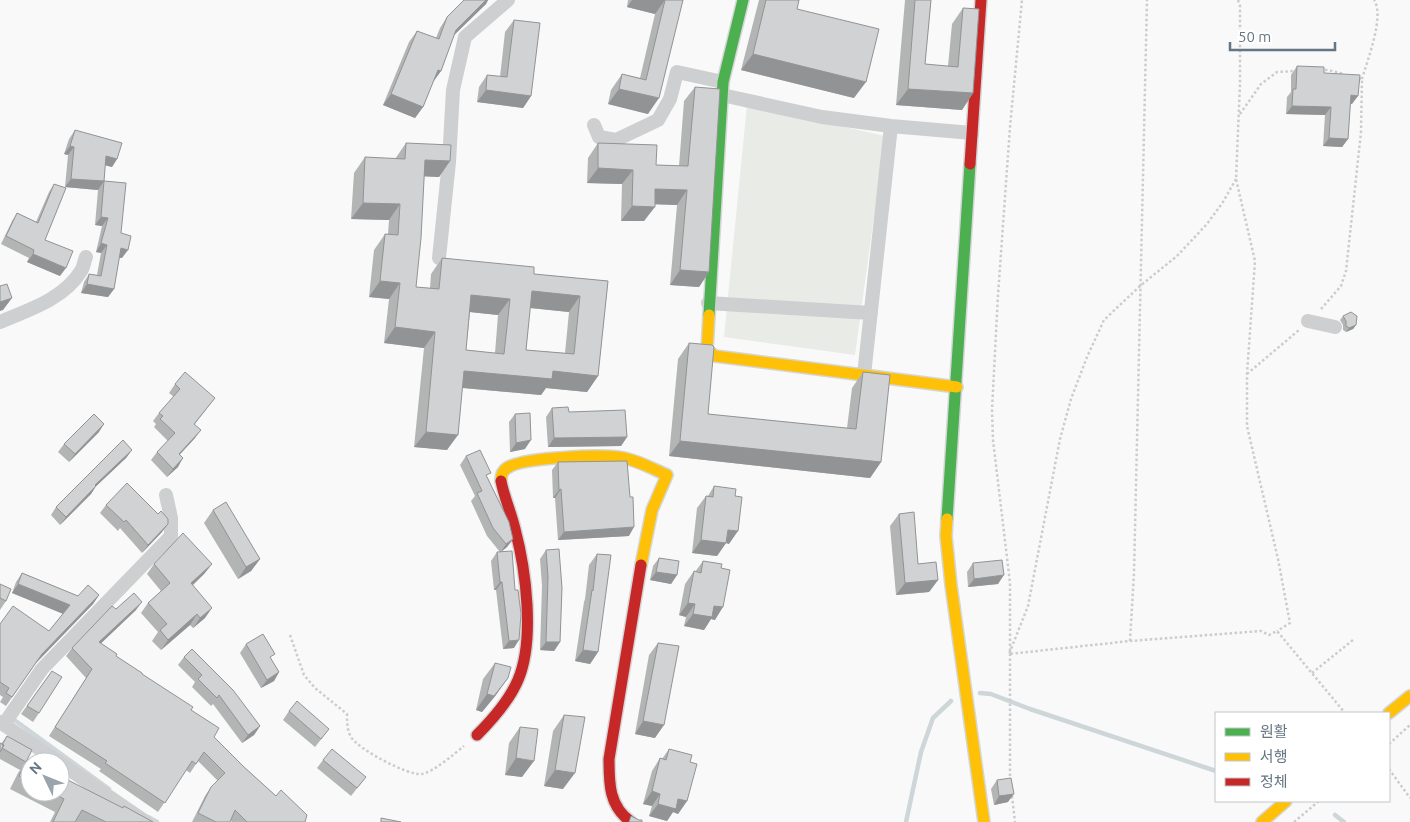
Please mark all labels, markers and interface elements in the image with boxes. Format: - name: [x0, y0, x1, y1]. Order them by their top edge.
- scale bar: [1230, 20, 1335, 52]
- text: 50 m: [1238, 28, 1271, 45]
- legend: [1215, 712, 1390, 802]
- text: 원활: [1260, 723, 1288, 740]
- text: 서행: [1260, 748, 1288, 765]
- north arrow: [20, 752, 70, 802]
- text: N: [26, 759, 45, 777]
- text: 정체: [1260, 773, 1288, 790]

